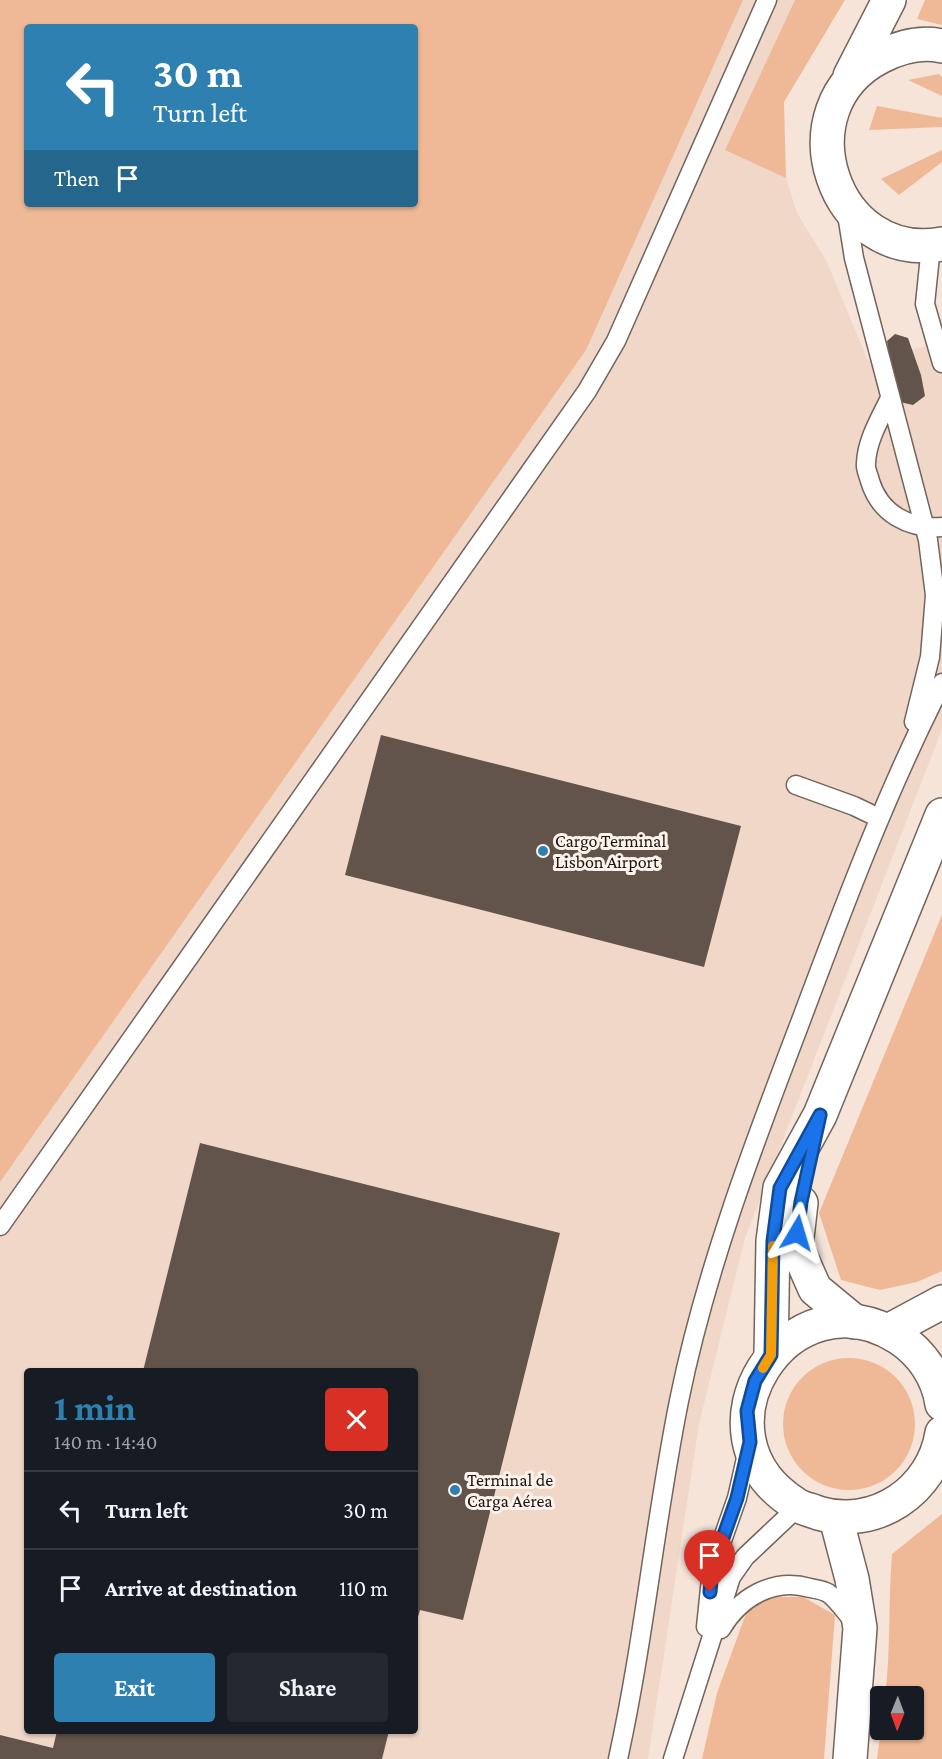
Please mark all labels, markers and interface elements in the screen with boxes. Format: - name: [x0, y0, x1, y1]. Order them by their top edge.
- icon: left: [54, 48, 132, 126]
- text: 30 m: [153, 49, 243, 96]
- text: Turn left: [153, 98, 247, 128]
- icon: arrive: [111, 162, 144, 195]
- text: Then: [54, 166, 99, 191]
- place label: Cargo Terminal Lisbon Airport: [555, 831, 666, 872]
- marker: Cargo Terminal Lisbon Airport: [536, 844, 550, 858]
- position arrow: [765, 1201, 829, 1265]
- text: 1 min: [54, 1388, 136, 1428]
- button: close: [325, 1388, 388, 1451]
- text: 140 m · 14:40: [54, 1431, 157, 1453]
- place label: Terminal de Carga Aérea: [467, 1470, 553, 1511]
- marker: Terminal de Carga Aérea: [448, 1483, 462, 1497]
- icon: left: [54, 1494, 87, 1527]
- text: Turn left: [105, 1498, 188, 1523]
- text: 30 m: [343, 1498, 388, 1523]
- pin: [684, 1530, 735, 1592]
- icon: arrive: [693, 1539, 726, 1572]
- icon: arrive: [54, 1572, 87, 1605]
- text: Arrive at destination: [105, 1576, 297, 1601]
- text: 110 m: [339, 1576, 388, 1601]
- button: Exit: [54, 1653, 215, 1722]
- button: Share: [227, 1653, 388, 1722]
- north arrow: [870, 1686, 924, 1740]
- map controls: [870, 1686, 924, 1740]

